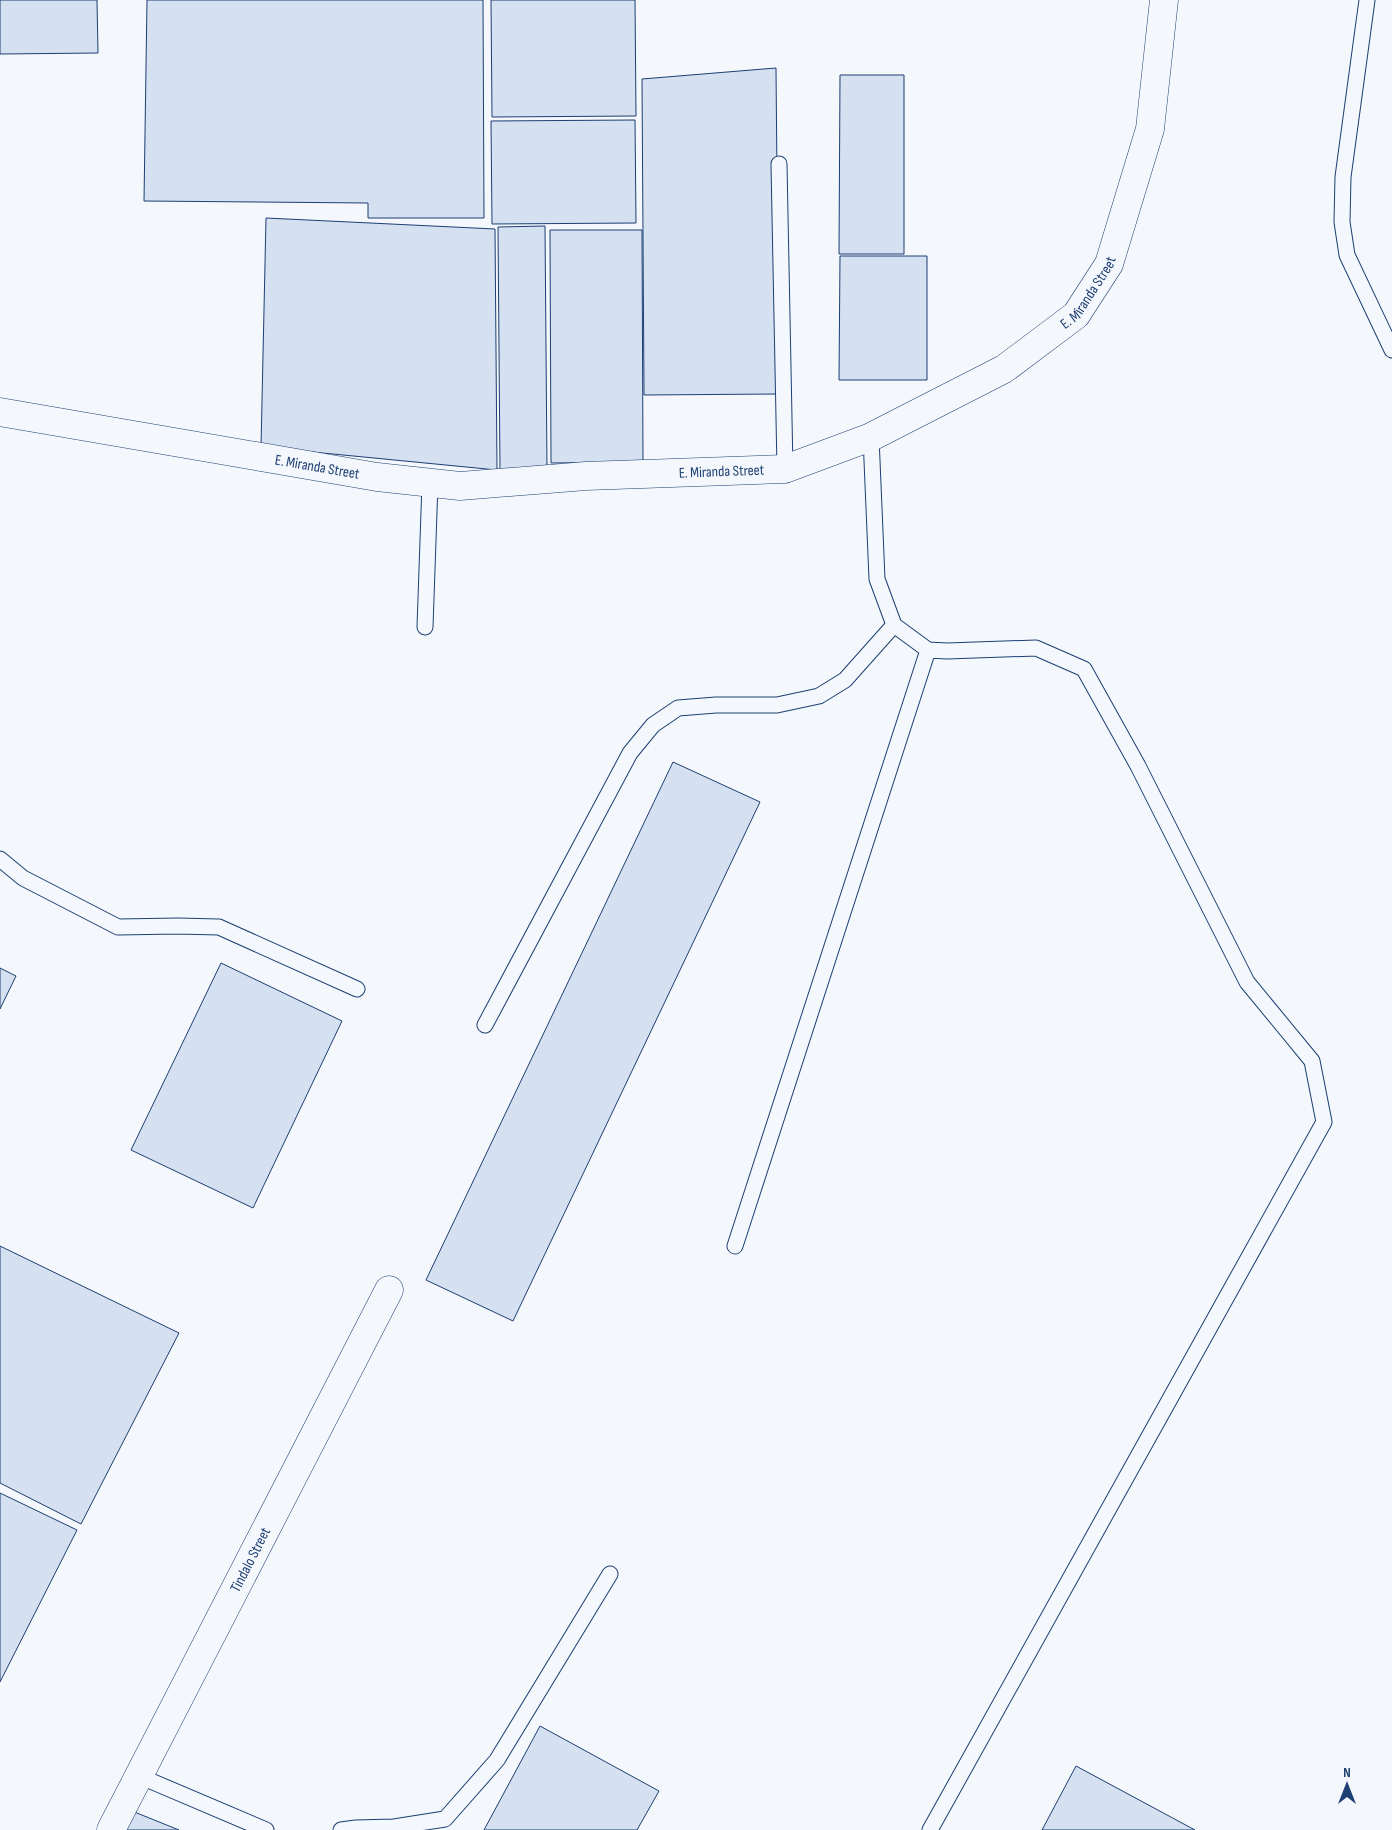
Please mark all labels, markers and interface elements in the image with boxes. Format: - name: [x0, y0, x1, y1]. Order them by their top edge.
- street label: E. Miranda Street: [1057, 254, 1121, 333]
- street label: E. Miranda Street: [273, 451, 361, 484]
- street label: E. Miranda Street: [678, 461, 765, 483]
- street label: Tindalo Street: [226, 1524, 275, 1596]
- north arrow: [1322, 1760, 1372, 1810]
- text: N: [1343, 1764, 1351, 1781]

